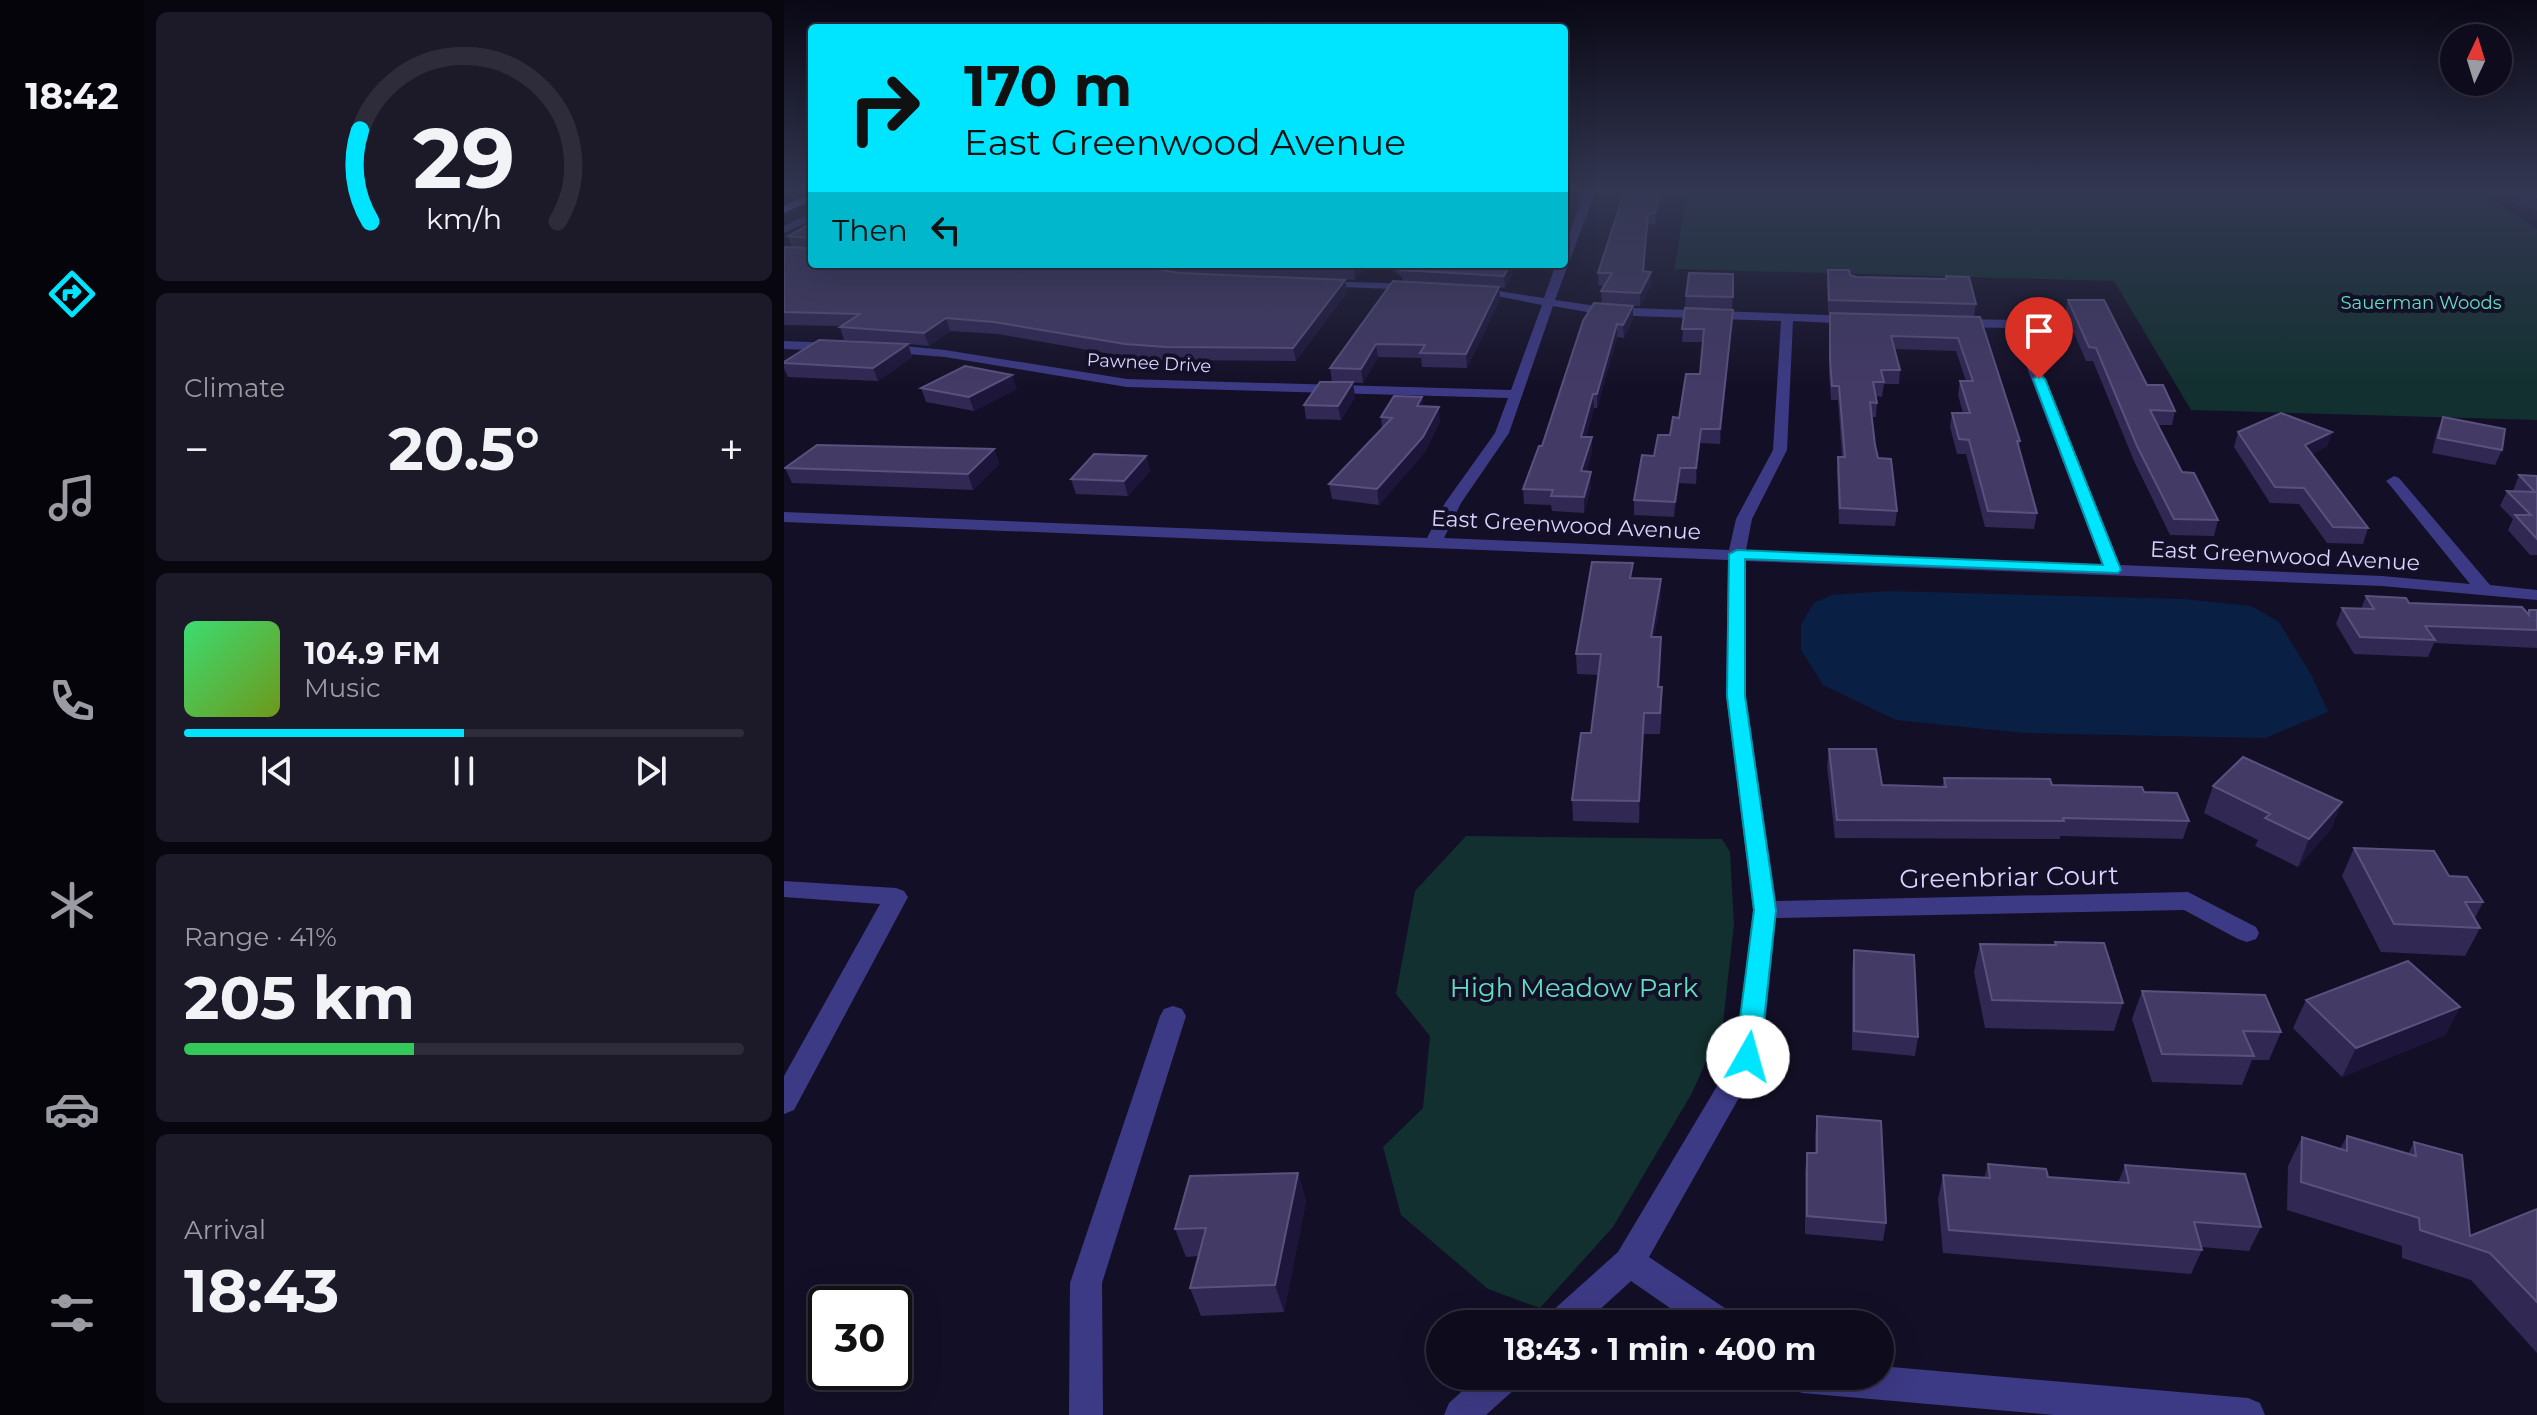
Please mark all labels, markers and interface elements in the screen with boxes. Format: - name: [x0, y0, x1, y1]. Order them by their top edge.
- north arrow: [2440, 24, 2512, 96]
- map controls: [2440, 24, 2512, 96]
- text: 170 m: [964, 52, 1132, 120]
- icon: right: [832, 56, 936, 160]
- text: 18:42: [25, 74, 119, 118]
- text: 29: [413, 107, 515, 209]
- text: East Greenwood Avenue: [964, 120, 1406, 164]
- text: km/h: [426, 201, 502, 236]
- icon: left: [924, 208, 968, 252]
- text: Then: [832, 212, 908, 249]
- icon: directions: [44, 266, 100, 322]
- park label: Sauerman Woods: [2341, 292, 2502, 314]
- pin: [2005, 297, 2073, 379]
- icon: arrive: [2017, 309, 2061, 353]
- street label: Pawnee Drive: [1086, 349, 1212, 377]
- text: Climate: [184, 372, 285, 404]
- text: 20.5°: [388, 412, 540, 485]
- text: −: [184, 422, 209, 476]
- text: +: [719, 422, 744, 476]
- icon: music: [44, 470, 100, 526]
- street label: East Greenwood Avenue: [1430, 504, 1702, 546]
- street label: East Greenwood Avenue: [2149, 535, 2421, 577]
- text: 104.9 FM: [304, 635, 441, 672]
- text: Music: [304, 672, 381, 704]
- icon: phone: [44, 673, 100, 729]
- icon: previous: [255, 749, 299, 793]
- icon: pause: [442, 749, 486, 793]
- icon: next: [629, 749, 673, 793]
- street label: Greenbriar Court: [1899, 859, 2119, 895]
- icon: climate: [44, 877, 100, 933]
- text: Range · 41%: [184, 921, 337, 953]
- text: 205 km: [184, 961, 415, 1034]
- park label: High Meadow Park: [1450, 972, 1699, 1004]
- position arrow: [1706, 1015, 1790, 1099]
- icon: car: [44, 1081, 100, 1137]
- text: Arrival: [184, 1214, 266, 1246]
- text: 18:43: [184, 1254, 339, 1327]
- icon: filters: [44, 1285, 100, 1341]
- speed limit sign: 30: [808, 1286, 912, 1390]
- text: 18:43 · 1 min · 400 m: [1504, 1331, 1816, 1368]

